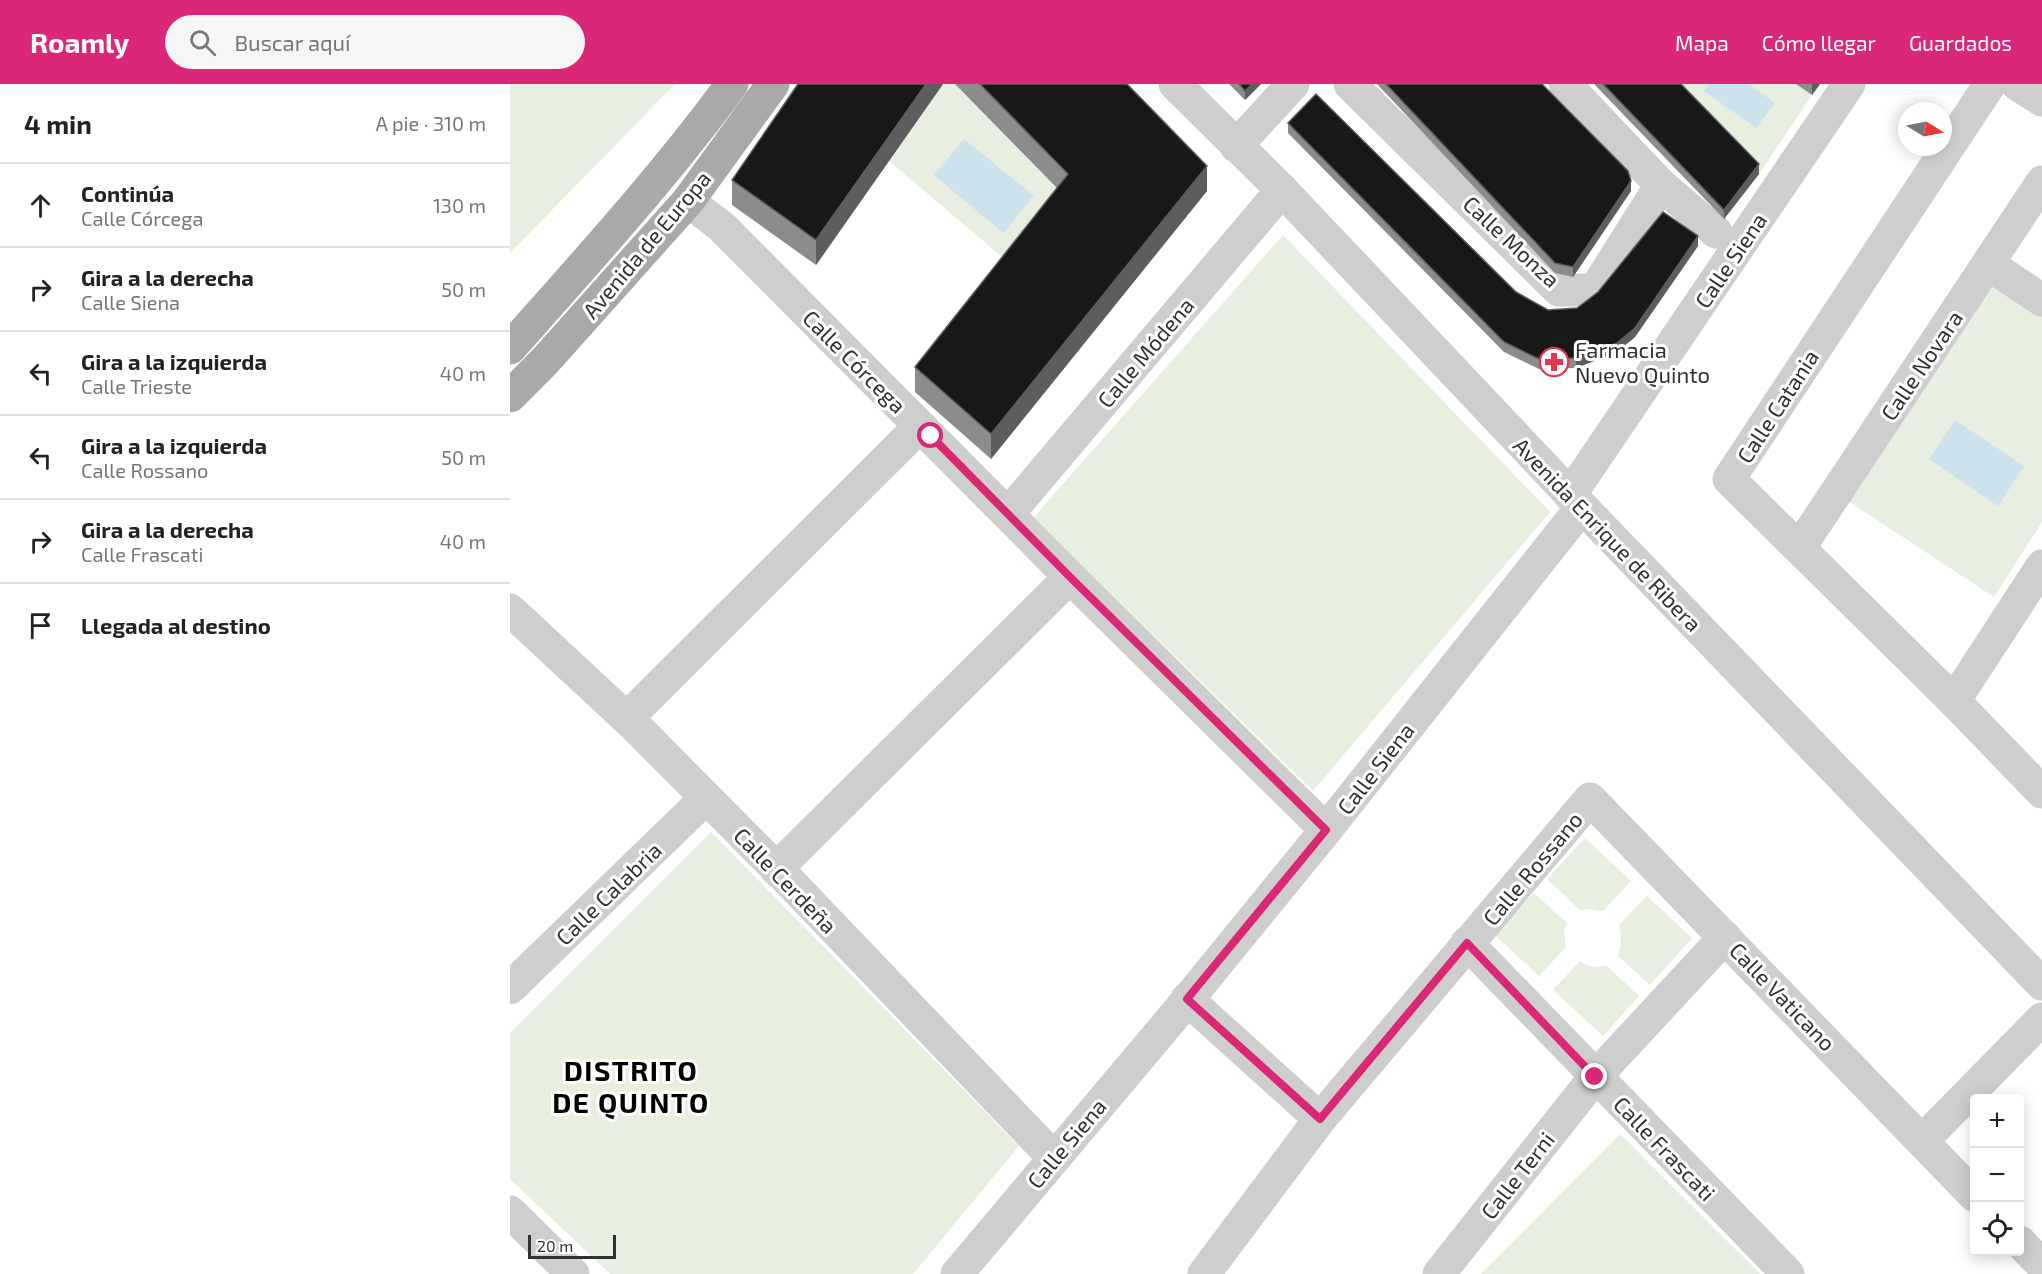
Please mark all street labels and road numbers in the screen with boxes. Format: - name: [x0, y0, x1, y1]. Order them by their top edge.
- street label: Avenida de Europa: [577, 165, 715, 323]
- street label: Calle Monza: [1458, 190, 1566, 292]
- street label: Calle Siena: [1689, 208, 1771, 312]
- street label: Calle Módena: [1091, 292, 1199, 412]
- street label: Calle Córcega: [798, 304, 912, 418]
- street label: Calle Novara: [1875, 305, 1967, 425]
- street label: Calle Catania: [1731, 344, 1823, 468]
- street label: Avenida Enrique de Ribera: [1509, 432, 1707, 636]
- street label: Calle Siena: [1331, 717, 1419, 819]
- street label: Calle Rossano: [1477, 806, 1587, 930]
- street label: Calle Cerdeña: [729, 822, 843, 938]
- street label: Calle Calabria: [550, 836, 666, 950]
- street label: Calle Vaticano: [1725, 936, 1841, 1056]
- street label: Calle Frascati: [1609, 1091, 1721, 1205]
- street label: Calle Siena: [1021, 1093, 1111, 1193]
- street label: Calle Terni: [1475, 1126, 1559, 1224]

